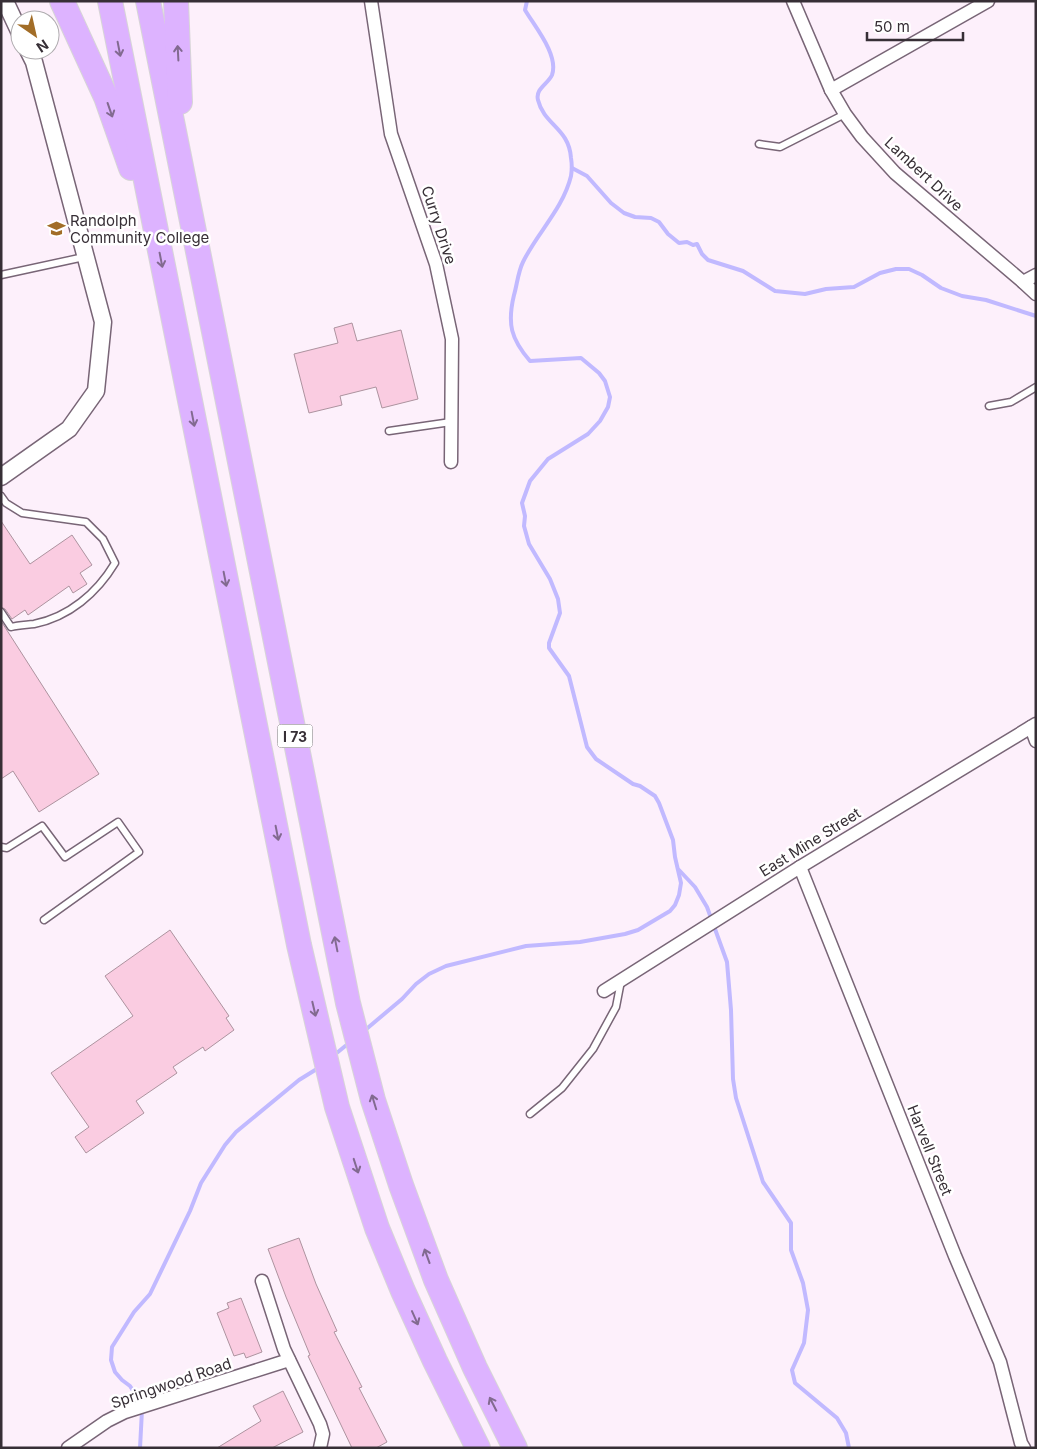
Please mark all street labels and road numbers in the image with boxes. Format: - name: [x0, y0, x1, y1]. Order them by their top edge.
- street label: Lambert Drive: [881, 133, 967, 215]
- street label: Curry Drive: [417, 183, 461, 267]
- road number: I 73: [278, 724, 312, 748]
- street label: East Mine Street: [756, 803, 864, 881]
- street label: Harvell Street: [903, 1102, 957, 1198]
- street label: Springwood Road: [108, 1354, 234, 1412]

